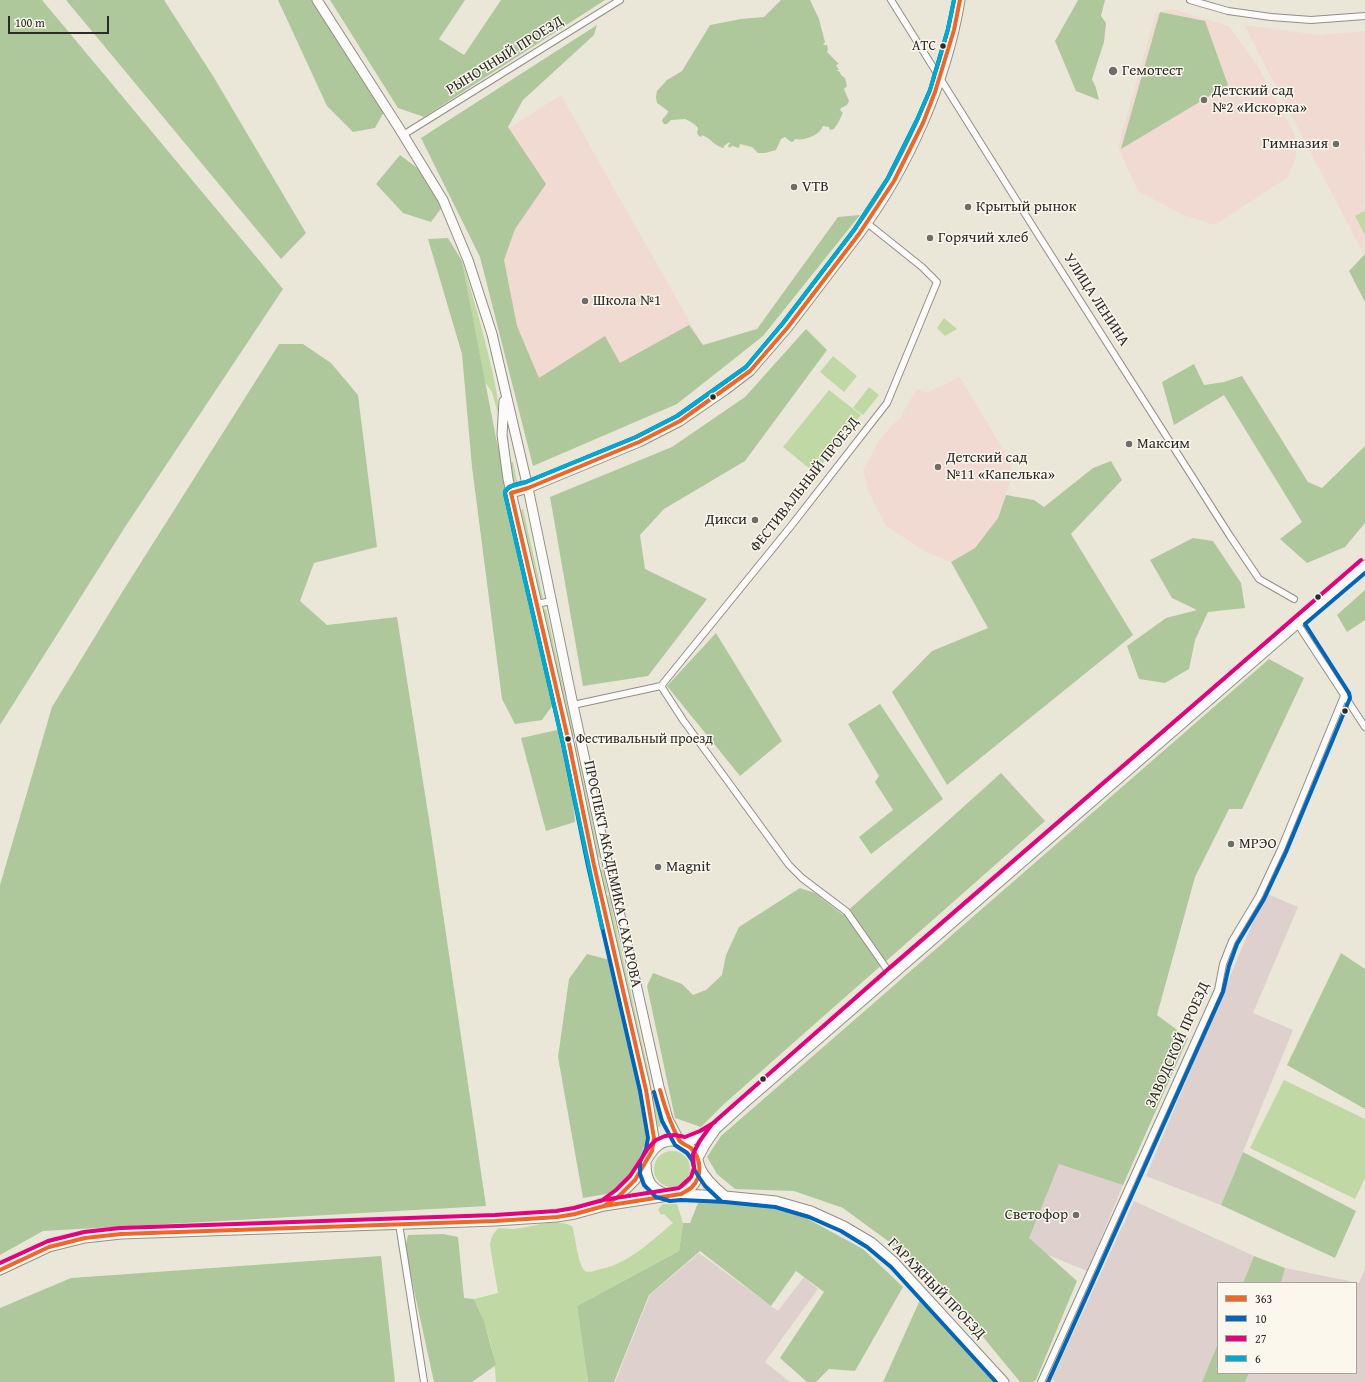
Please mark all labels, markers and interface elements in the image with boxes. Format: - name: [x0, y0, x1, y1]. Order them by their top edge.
- scale bar: [10, 8, 111, 34]
- street label: РЫНОЧНЫЙ ПРОЕЗД: [443, 13, 567, 99]
- text: 100 m: [15, 14, 45, 31]
- place label: АТС: [912, 38, 936, 54]
- marker: АТС: [938, 41, 948, 51]
- place label: Гемотест: [1122, 62, 1183, 80]
- marker: Гемотест: [1107, 65, 1119, 77]
- place label: Детcкий сад №2 «Искорка»: [1212, 82, 1307, 117]
- marker: Детcкий сад №2 «Искорка»: [1199, 95, 1209, 105]
- place label: Гимназия: [1262, 135, 1328, 153]
- marker: Гимназия: [1331, 139, 1341, 149]
- place label: VTB: [802, 178, 829, 196]
- marker: VTB: [789, 182, 799, 192]
- place label: Крытый рынок: [976, 198, 1077, 216]
- marker: Крытый рынок: [963, 202, 973, 212]
- place label: Горячий хлеб: [938, 229, 1028, 247]
- marker: Горячий хлеб: [925, 233, 935, 243]
- street label: УЛИЦА ЛЕНИНА: [1059, 250, 1133, 350]
- place label: Школа №1: [593, 292, 661, 310]
- marker: Школа №1: [580, 296, 590, 306]
- unlabelled marker: [708, 392, 718, 402]
- street label: ФЕСТИВАЛЬНЫЙ ПРОЕЗД: [747, 414, 863, 556]
- place label: Максим: [1137, 435, 1190, 453]
- marker: Максим: [1124, 439, 1134, 449]
- place label: Детский сад №11 «Капелька»: [946, 449, 1055, 484]
- marker: Детский сад №11 «Капелька»: [933, 462, 943, 472]
- place label: Дикси: [705, 511, 747, 529]
- marker: Дикси: [750, 515, 760, 525]
- unlabelled marker: [1313, 592, 1323, 602]
- unlabelled marker: [1340, 706, 1350, 716]
- place label: Фестивальный проезд: [576, 731, 713, 747]
- marker: Фестивальный проезд: [563, 734, 573, 744]
- street label: ПРОСПЕКТ АКАДЕМИКА САХАРОВА: [579, 759, 645, 989]
- place label: МРЭО: [1239, 835, 1277, 853]
- marker: МРЭО: [1226, 839, 1236, 849]
- place label: Magnit: [666, 858, 711, 876]
- marker: Magnit: [653, 862, 663, 872]
- street label: ЗАВОДСКОЙ ПРОЕЗД: [1142, 979, 1214, 1111]
- unlabelled marker: [758, 1074, 768, 1084]
- place label: Светофор: [1005, 1206, 1068, 1224]
- marker: Светофор: [1071, 1210, 1081, 1220]
- street label: ГАРАЖНЫЙ ПРОЕЗД: [883, 1235, 989, 1343]
- legend: [1217, 1282, 1357, 1374]
- text: 363: [1255, 1290, 1272, 1307]
- text: 10: [1255, 1310, 1267, 1327]
- text: 27: [1255, 1330, 1267, 1347]
- text: 6: [1255, 1350, 1261, 1367]

